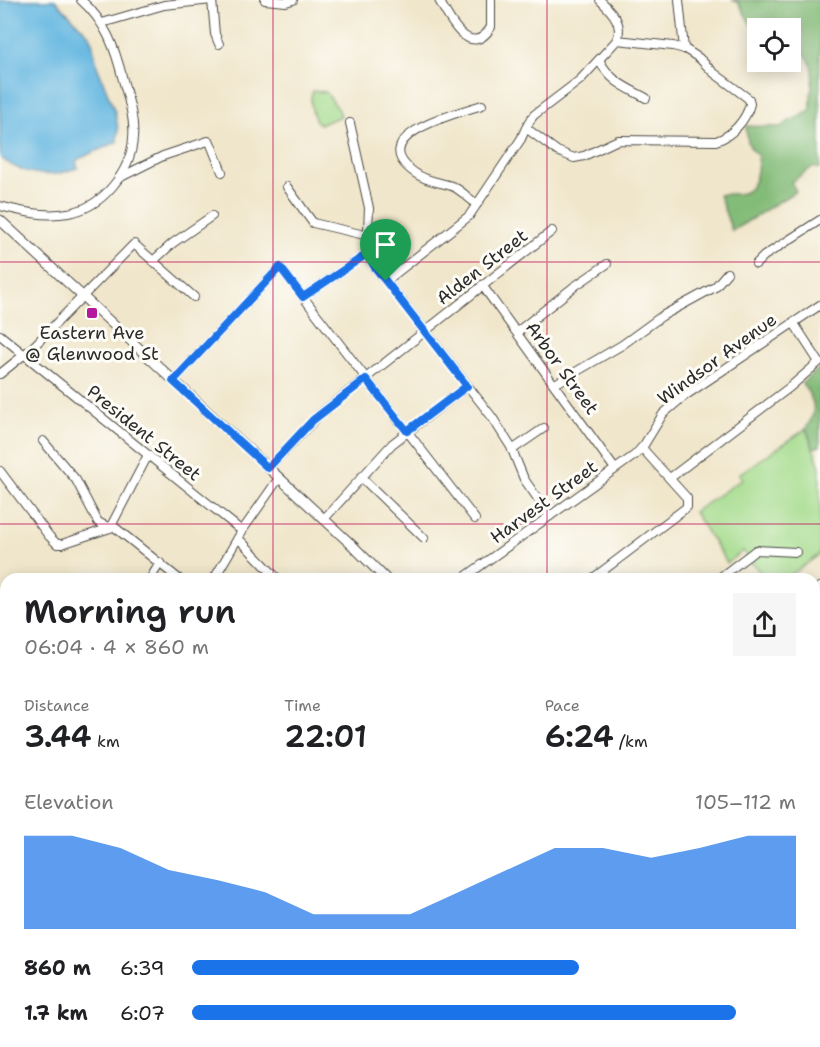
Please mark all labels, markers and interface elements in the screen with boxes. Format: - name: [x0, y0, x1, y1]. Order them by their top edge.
- map controls: [747, 18, 801, 72]
- button: locate: [747, 18, 801, 72]
- pin: [360, 219, 411, 281]
- street label: Alden Street: [431, 224, 533, 310]
- icon: arrive: [369, 228, 402, 261]
- marker: Eastern Ave @ Glenwood St: [85, 306, 99, 320]
- street label: Windsor Avenue: [653, 308, 781, 410]
- street label: Arbor Street: [520, 317, 604, 420]
- place label: Eastern Ave @ Glenwood St: [25, 321, 159, 366]
- street label: President Street: [82, 380, 206, 486]
- street label: Harvest Street: [486, 455, 603, 549]
- text: Morning run: [24, 589, 236, 634]
- button: share: [733, 593, 796, 656]
- text: 06:04 · 4 × 860 m: [24, 634, 209, 660]
- text: Distance: [24, 695, 90, 716]
- text: Time: [284, 695, 321, 716]
- text: Pace: [545, 695, 580, 716]
- text: 3.44: [24, 716, 92, 757]
- text: 22:01: [284, 716, 367, 757]
- text: 6:24: [545, 716, 614, 757]
- text: km: [92, 731, 120, 752]
- text: /km: [614, 731, 648, 752]
- text: Elevation: [24, 789, 114, 815]
- text: 105–112 m: [695, 789, 796, 815]
- text: 860 m: [24, 955, 91, 981]
- text: 6:39: [120, 955, 165, 981]
- text: 1.7 km: [24, 1000, 88, 1026]
- text: 6:07: [120, 1000, 165, 1026]

